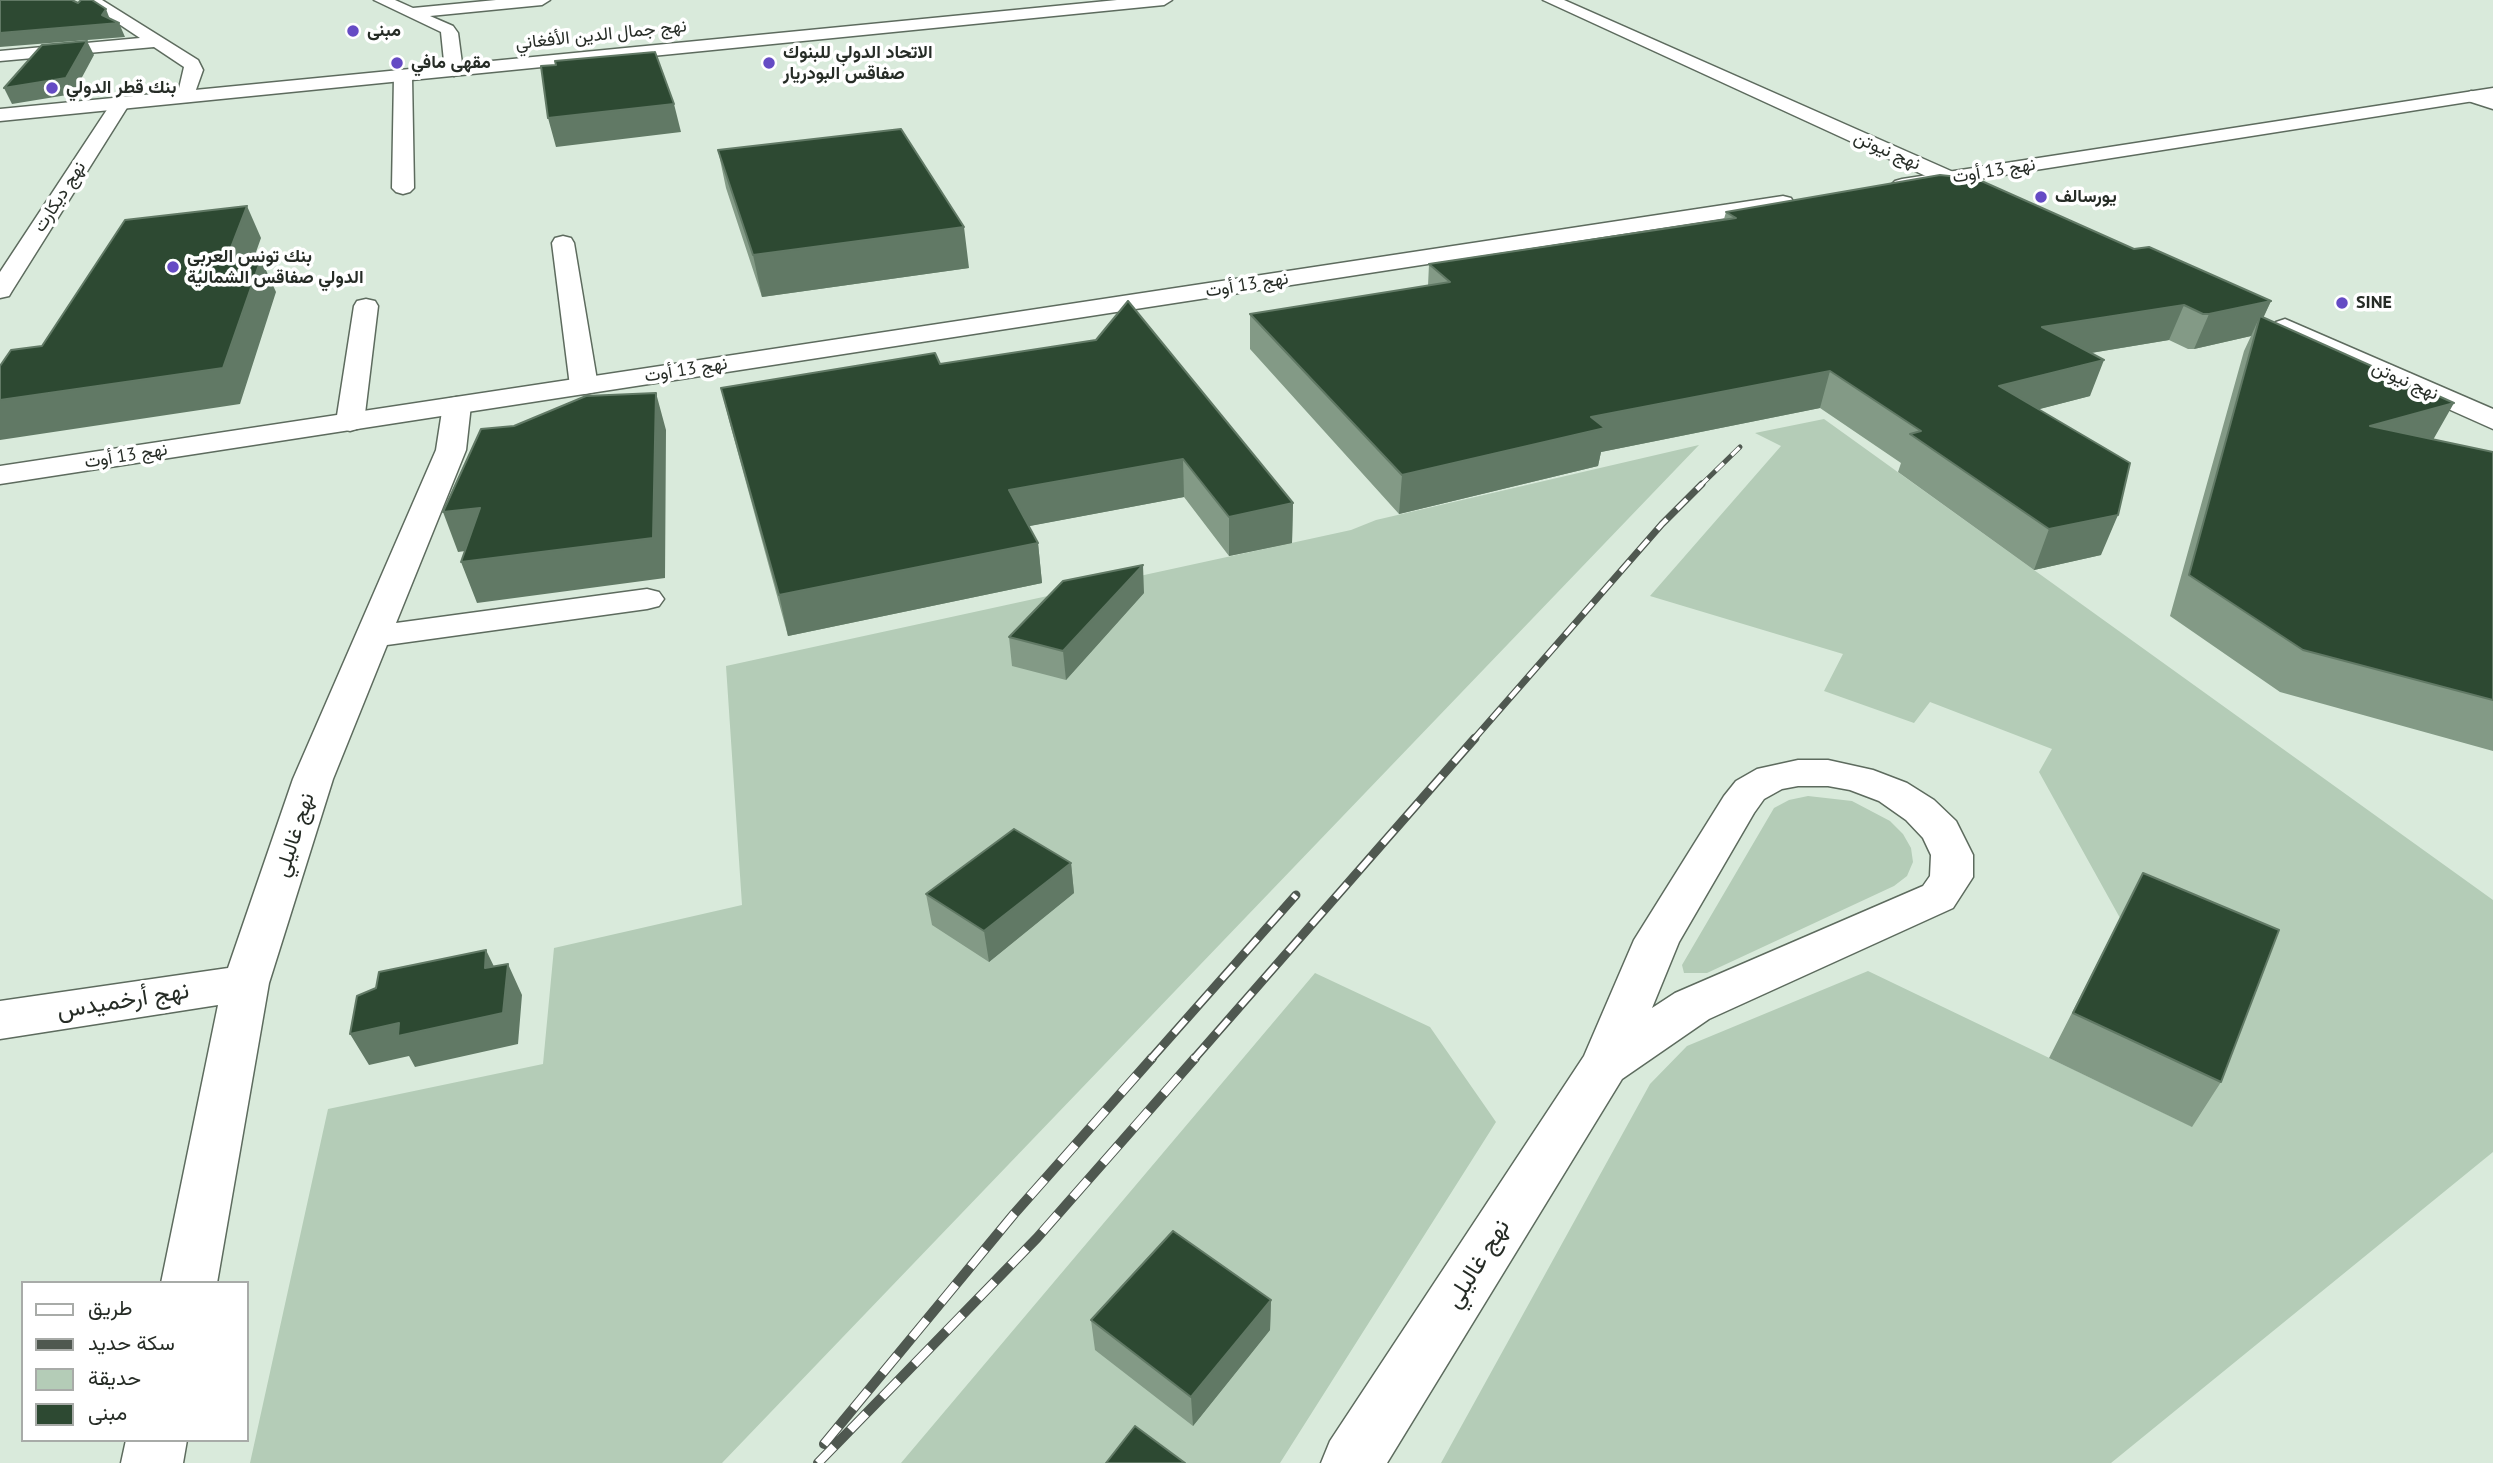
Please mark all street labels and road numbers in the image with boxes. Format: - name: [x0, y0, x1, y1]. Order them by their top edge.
- street label: نهج جمال الدين الأفغاني: [514, 15, 688, 55]
- street label: نهج نيوتن: [1850, 127, 1924, 175]
- street label: نهج 13 أوت: [1951, 154, 2037, 188]
- street label: نهج ديكارت: [29, 158, 91, 236]
- street label: نهج 13 أوت: [1204, 268, 1290, 302]
- street label: نهج 13 أوت: [643, 353, 729, 387]
- street label: نهج نيوتن: [2368, 357, 2442, 405]
- street label: نهج 13 أوت: [83, 439, 169, 473]
- street label: نهج غاليلي: [270, 790, 320, 880]
- street label: نهج أرخميدس: [55, 976, 191, 1026]
- street label: نهج غاليلي: [1439, 1214, 1517, 1314]

